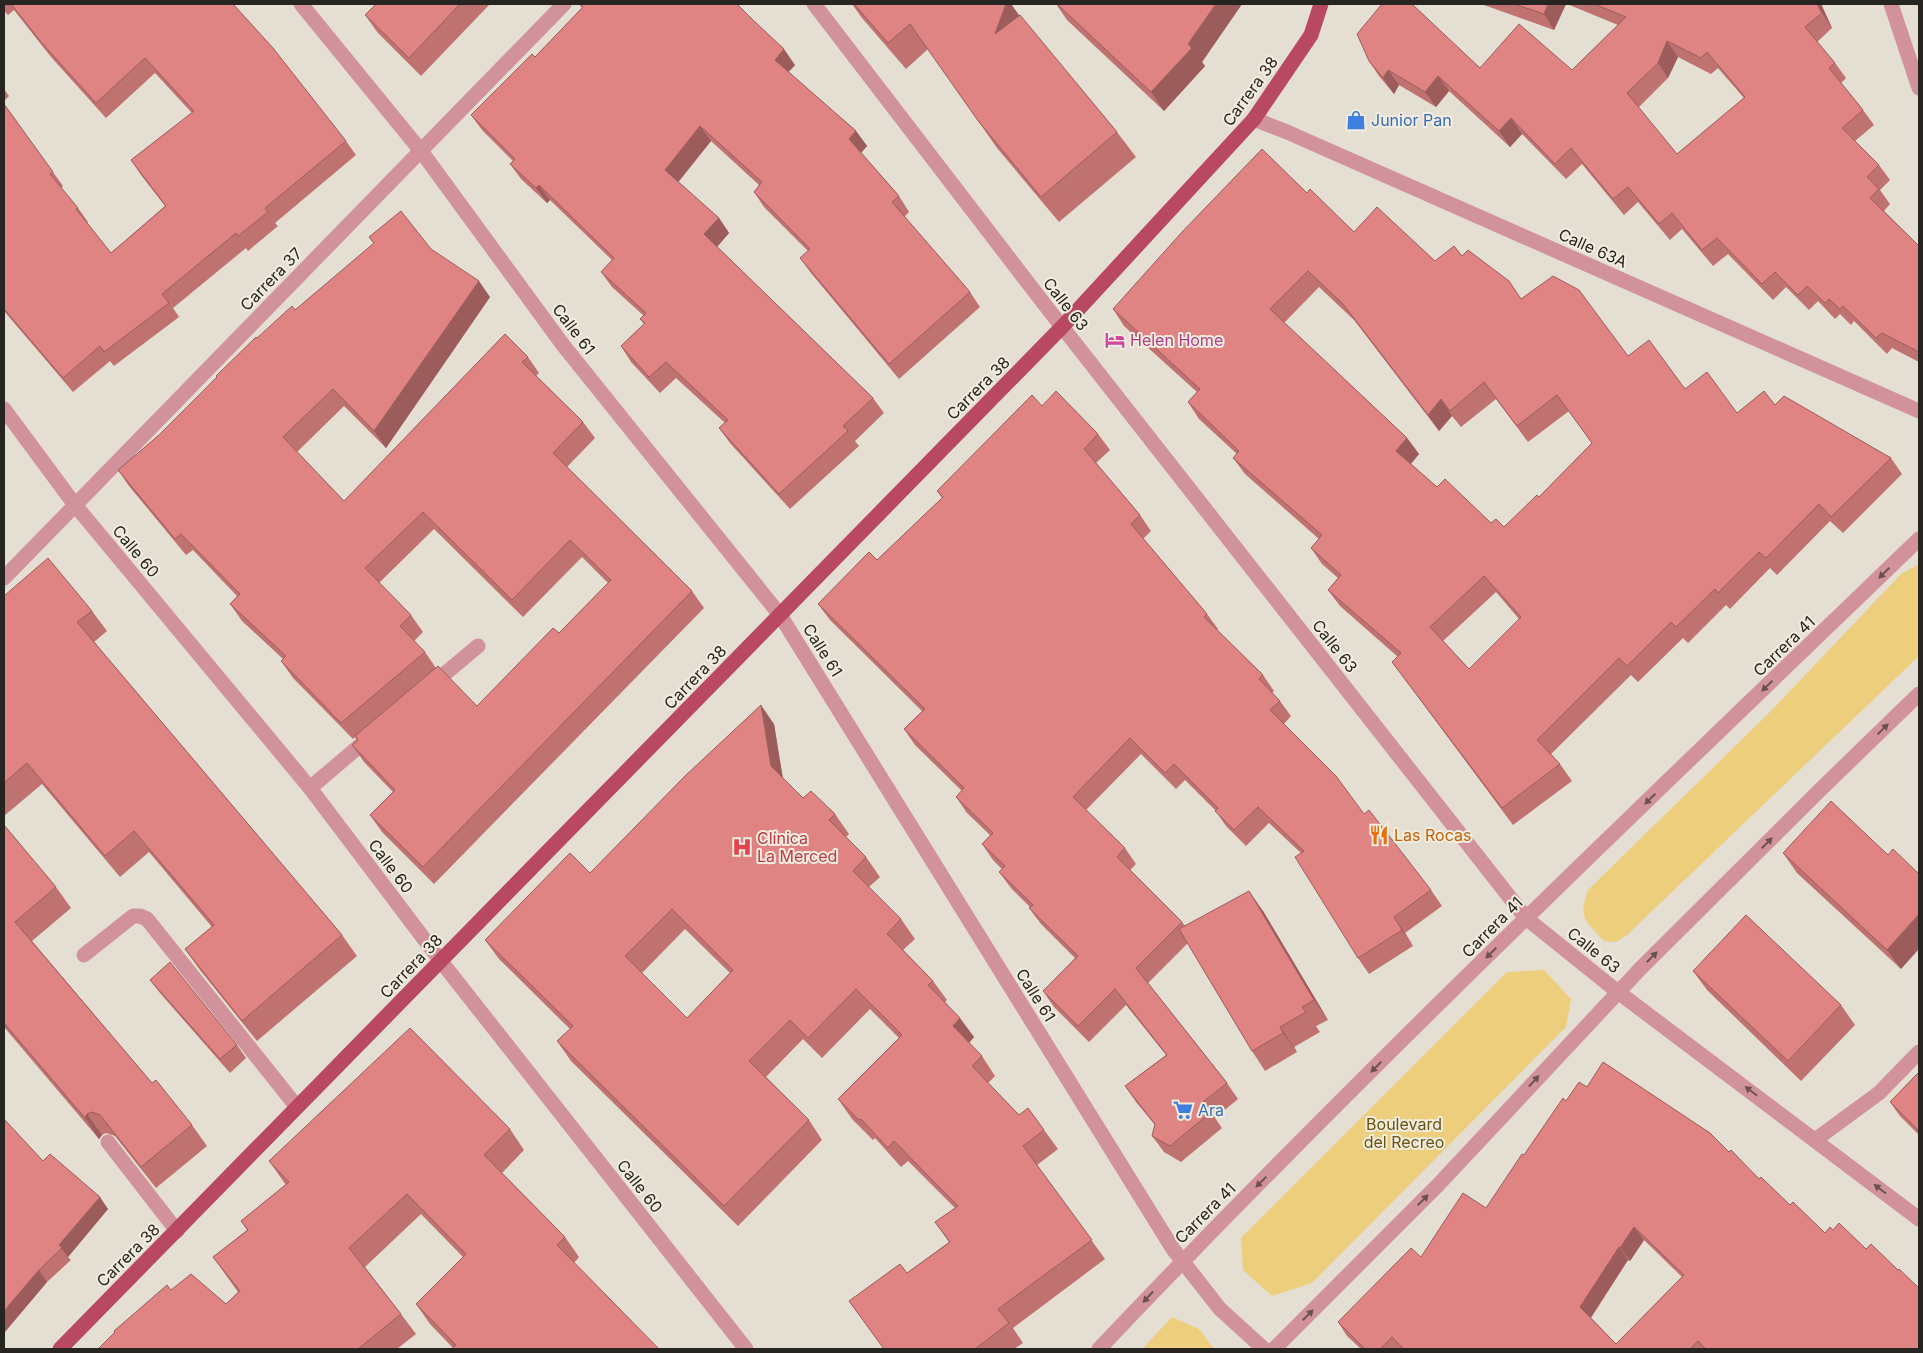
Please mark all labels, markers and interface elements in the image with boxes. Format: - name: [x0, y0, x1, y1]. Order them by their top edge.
- street label: Carrera 38: [1218, 52, 1282, 130]
- shop icon: Junior Pan: [1345, 109, 1367, 131]
- place label: Junior Pan: [1371, 110, 1452, 130]
- street label: Calle 63A: [1556, 224, 1630, 272]
- street label: Carrera 37: [236, 243, 306, 315]
- street label: Calle 63: [1039, 273, 1093, 335]
- street label: Calle 61: [548, 300, 600, 358]
- hotel icon: Helen Home: [1104, 329, 1126, 351]
- place label: Helen Home: [1130, 330, 1223, 350]
- street label: Carrera 38: [942, 352, 1014, 424]
- street label: Calle 60: [108, 521, 164, 581]
- one-way arrow: [1878, 567, 1890, 579]
- street label: Carrera 41: [1749, 612, 1819, 680]
- street label: Calle 63: [1308, 615, 1362, 677]
- street label: Calle 61: [799, 620, 847, 680]
- street label: Carrera 38: [660, 641, 730, 713]
- one-way arrow: [1761, 680, 1773, 692]
- one-way arrow: [1877, 723, 1889, 735]
- one-way arrow: [1644, 793, 1656, 805]
- restaurant icon: Las Rocas: [1368, 824, 1390, 846]
- place label: Las Rocas: [1394, 825, 1471, 845]
- place label: Clínica La Merced: [757, 828, 837, 866]
- street label: Calle 60: [364, 835, 418, 897]
- hospital icon: Clínica La Merced: [731, 836, 753, 858]
- one-way arrow: [1761, 837, 1773, 849]
- street label: Carrera 41: [1457, 892, 1527, 962]
- street label: Calle 63: [1564, 923, 1624, 977]
- street label: Carrera 38: [376, 930, 446, 1002]
- one-way arrow: [1485, 947, 1497, 959]
- one-way arrow: [1646, 952, 1658, 964]
- street label: Calle 61: [1012, 965, 1060, 1025]
- one-way arrow: [1370, 1061, 1382, 1073]
- one-way arrow: [1528, 1076, 1540, 1088]
- one-way arrow: [1745, 1086, 1758, 1097]
- supermarket icon: Ara: [1172, 1099, 1194, 1121]
- place label: Ara: [1198, 1100, 1224, 1120]
- park label: Boulevard del Recreo: [1364, 1114, 1444, 1152]
- street label: Calle 60: [613, 1155, 667, 1217]
- one-way arrow: [1255, 1176, 1267, 1188]
- street label: Carrera 41: [1170, 1178, 1240, 1248]
- one-way arrow: [1874, 1184, 1887, 1195]
- one-way arrow: [1417, 1194, 1429, 1206]
- street label: Carrera 38: [92, 1219, 164, 1291]
- one-way arrow: [1142, 1291, 1154, 1303]
- one-way arrow: [1302, 1309, 1314, 1321]

